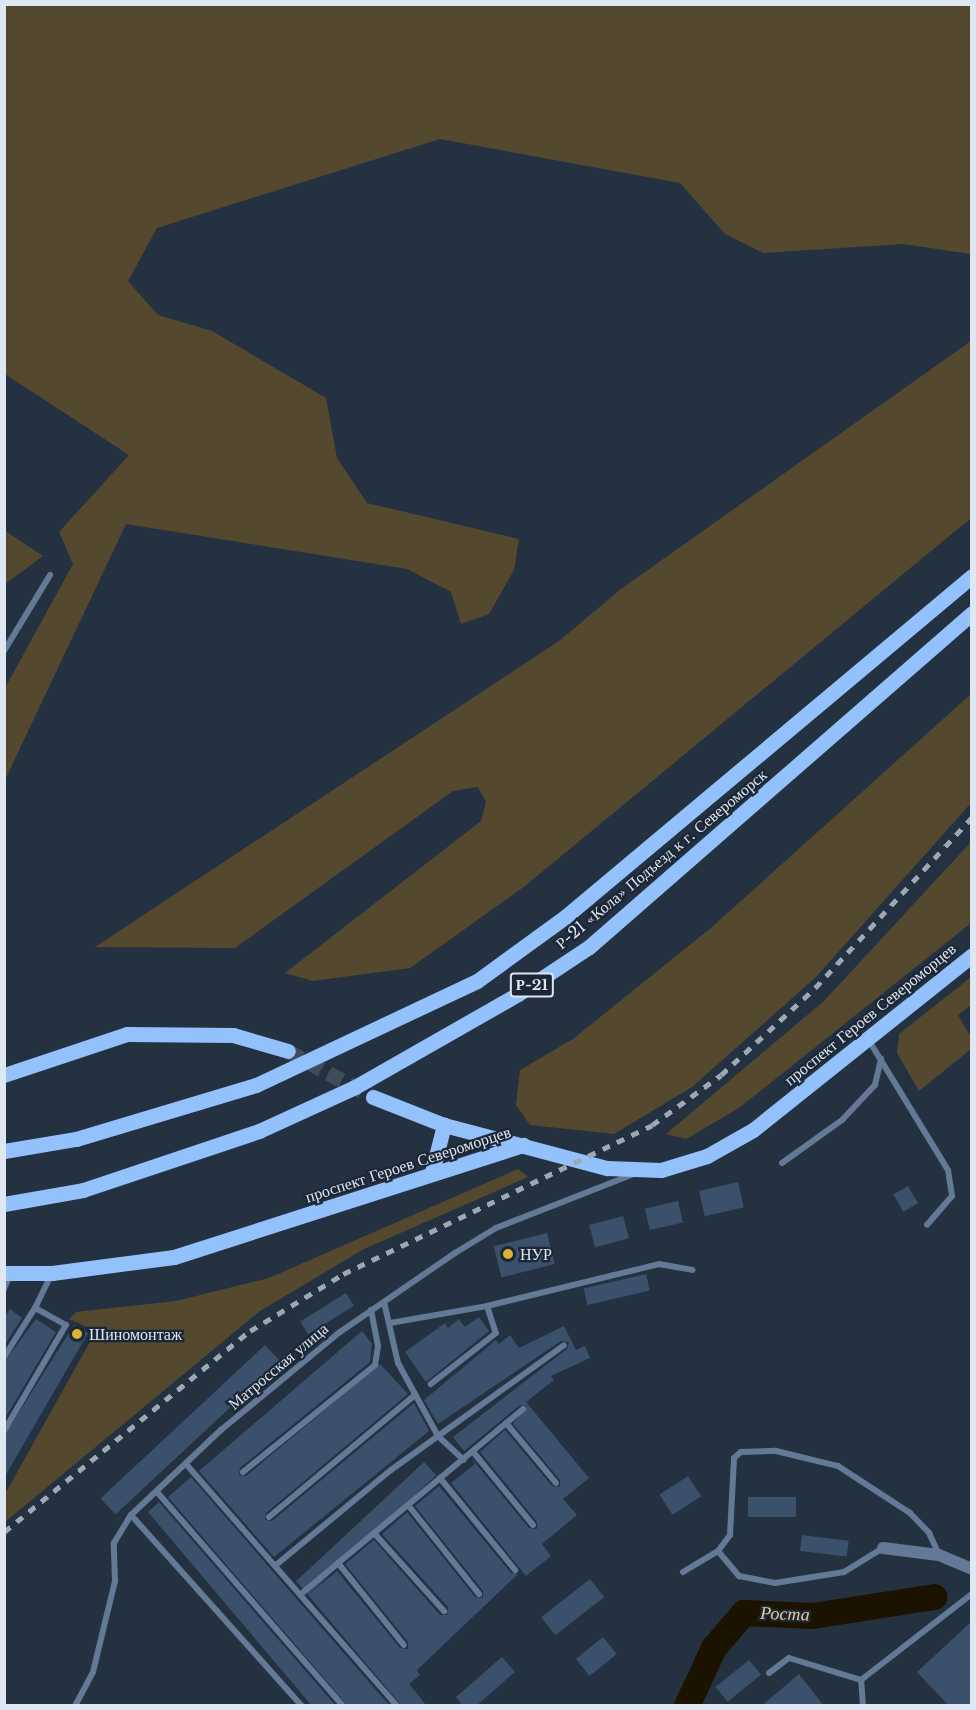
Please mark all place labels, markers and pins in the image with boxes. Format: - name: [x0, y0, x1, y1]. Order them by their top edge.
- place label: НУР: [520, 1244, 552, 1264]
- marker: НУР: [501, 1247, 515, 1261]
- place label: Шиномонтаж: [89, 1324, 182, 1344]
- marker: Шиномонтаж: [70, 1327, 84, 1341]

